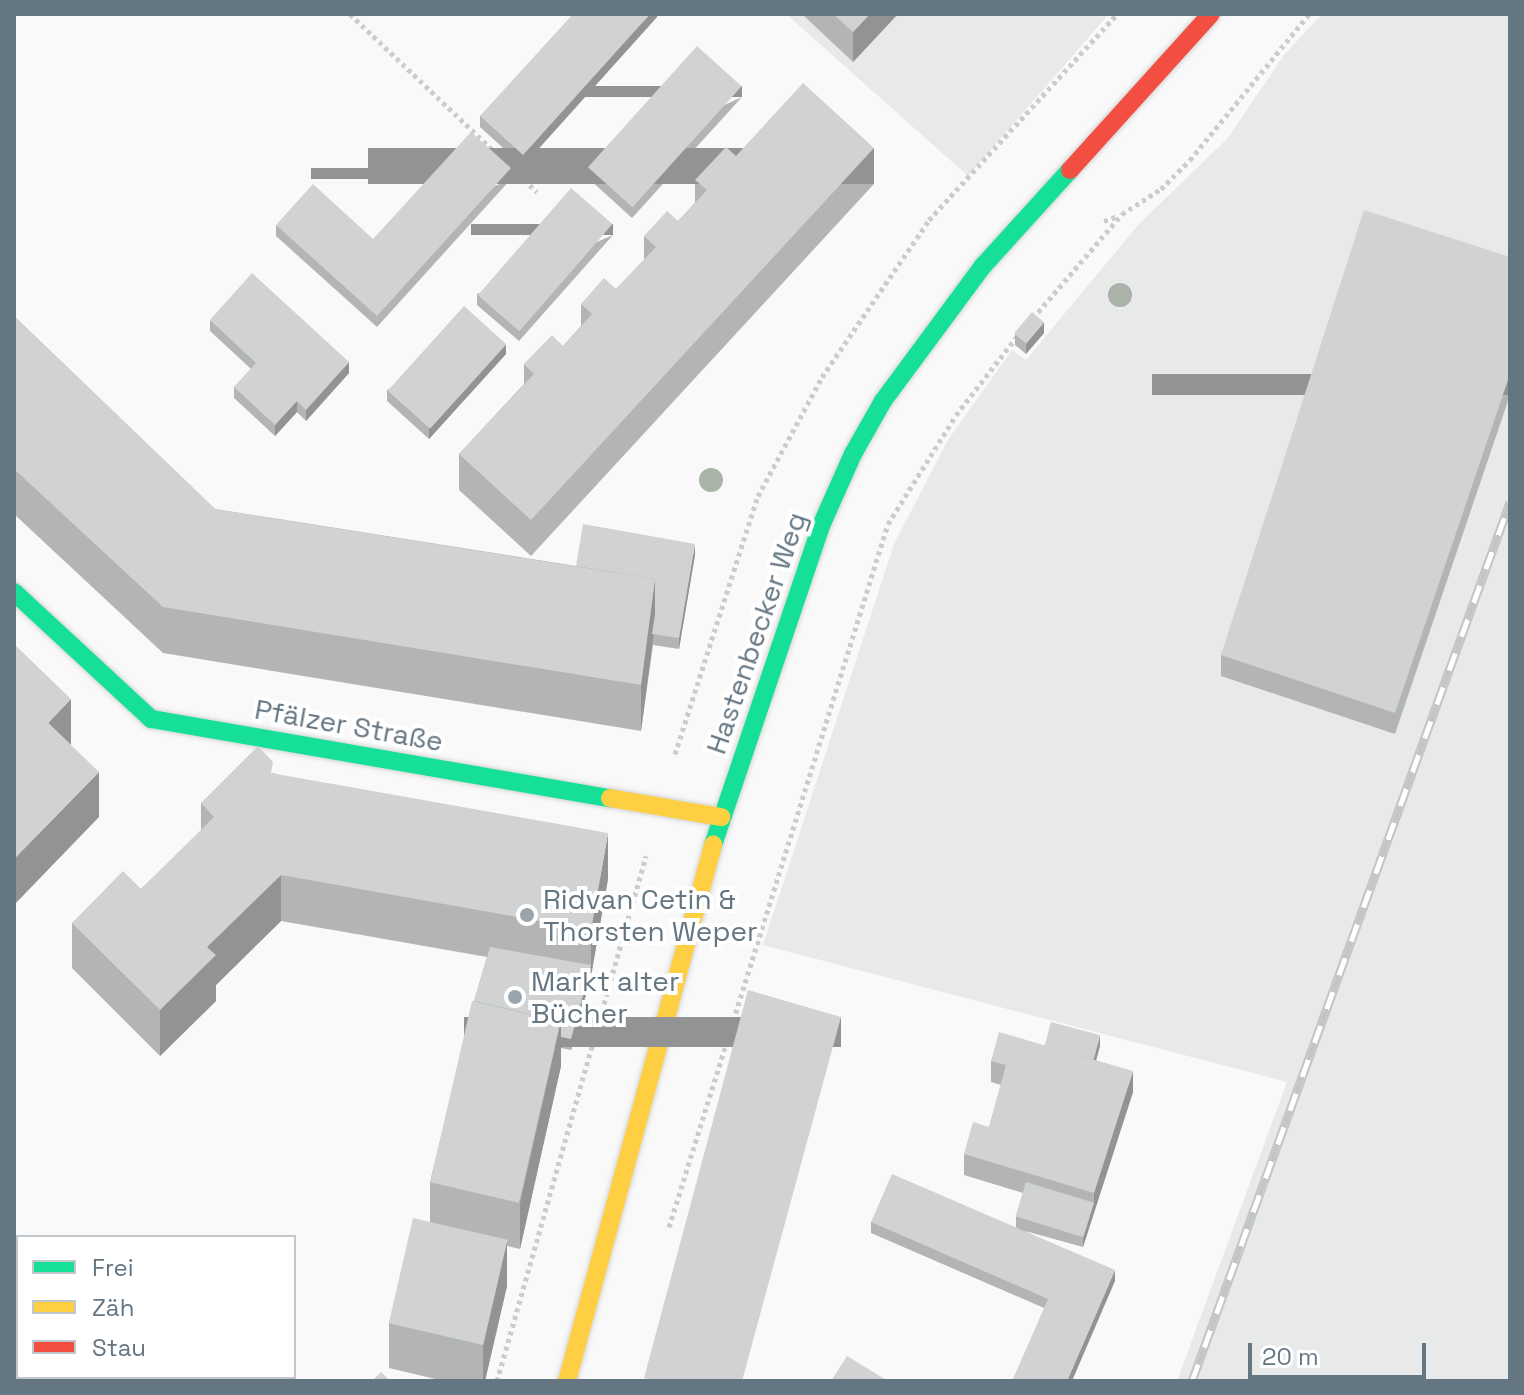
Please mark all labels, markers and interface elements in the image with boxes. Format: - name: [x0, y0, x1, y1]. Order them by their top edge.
- street label: Hastenbecker Weg: [699, 508, 813, 758]
- street label: Pfälzer Straße: [252, 692, 446, 758]
- place label: Ridvan Cetin & Thorsten Weper: [543, 882, 758, 948]
- marker: Ridvan Cetin & Thorsten Weper: [518, 906, 536, 924]
- place label: Markt alter Bücher: [531, 964, 679, 1030]
- marker: Markt alter Bücher: [506, 988, 524, 1006]
- legend: [16, 1235, 296, 1379]
- text: Frei: [92, 1252, 134, 1283]
- text: Zäh: [92, 1292, 134, 1323]
- scale bar: [1252, 1327, 1430, 1377]
- text: Stau: [92, 1332, 146, 1363]
- text: 20 m: [1262, 1341, 1319, 1372]

